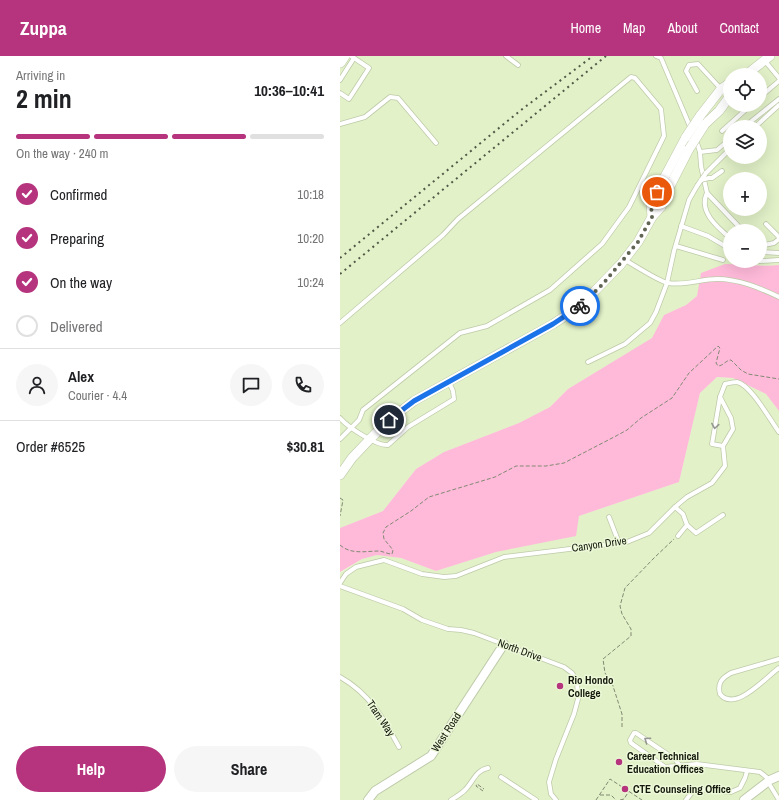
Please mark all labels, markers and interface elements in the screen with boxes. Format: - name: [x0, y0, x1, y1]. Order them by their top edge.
- text: Zuppa: [20, 15, 67, 41]
- text: Home: [570, 19, 601, 37]
- text: Map: [623, 19, 645, 37]
- text: About: [667, 19, 697, 37]
- text: Contact: [719, 19, 759, 37]
- text: Arriving in: [16, 67, 65, 84]
- map controls: [723, 68, 767, 268]
- button: locate: [723, 68, 767, 112]
- text: 10:36–10:41: [254, 80, 324, 101]
- text: 2 min: [16, 81, 72, 116]
- button: layers: [723, 120, 767, 164]
- text: On the way · 240 m: [16, 145, 108, 162]
- button: +: [723, 172, 767, 216]
- pin: [640, 175, 674, 209]
- icon: bag: [646, 181, 668, 203]
- icon: check: [16, 183, 38, 205]
- text: Confirmed: [50, 184, 107, 205]
- text: 10:18: [297, 186, 324, 203]
- button: −: [723, 224, 767, 268]
- icon: check: [16, 227, 38, 249]
- text: Preparing: [50, 228, 104, 249]
- text: 10:20: [297, 230, 324, 247]
- icon: check: [16, 271, 38, 293]
- text: On the way: [50, 272, 112, 293]
- text: 10:24: [297, 274, 324, 291]
- courier: [560, 286, 600, 326]
- icon: bike: [569, 295, 591, 317]
- text: Delivered: [50, 316, 103, 337]
- button: person: [16, 364, 58, 406]
- button: chat: [230, 364, 272, 406]
- button: phone: [282, 364, 324, 406]
- text: Alex: [68, 366, 94, 387]
- text: Courier · 4.4: [68, 387, 127, 404]
- pin: [372, 403, 406, 437]
- icon: home: [378, 409, 400, 431]
- one-way arrow: [711, 423, 720, 429]
- text: Order #6525: [16, 436, 85, 457]
- text: $30.81: [286, 436, 324, 457]
- street label: Canyon Drive: [571, 533, 627, 555]
- street label: North Drive: [496, 636, 544, 664]
- place label: Rio Hondo College: [568, 673, 614, 700]
- marker: Rio Hondo College: [555, 681, 565, 691]
- street label: Tram Way: [364, 697, 399, 739]
- street label: West Road: [428, 710, 464, 754]
- one-way arrow: [644, 737, 651, 745]
- button: Help: [16, 746, 166, 792]
- button: Share: [174, 746, 324, 792]
- place label: Career Technical Education Offices: [627, 749, 704, 776]
- marker: Career Technical Education Offices: [614, 757, 624, 767]
- place label: CTE Counseling Office: [633, 782, 731, 796]
- marker: CTE Counseling Office: [620, 784, 630, 794]

